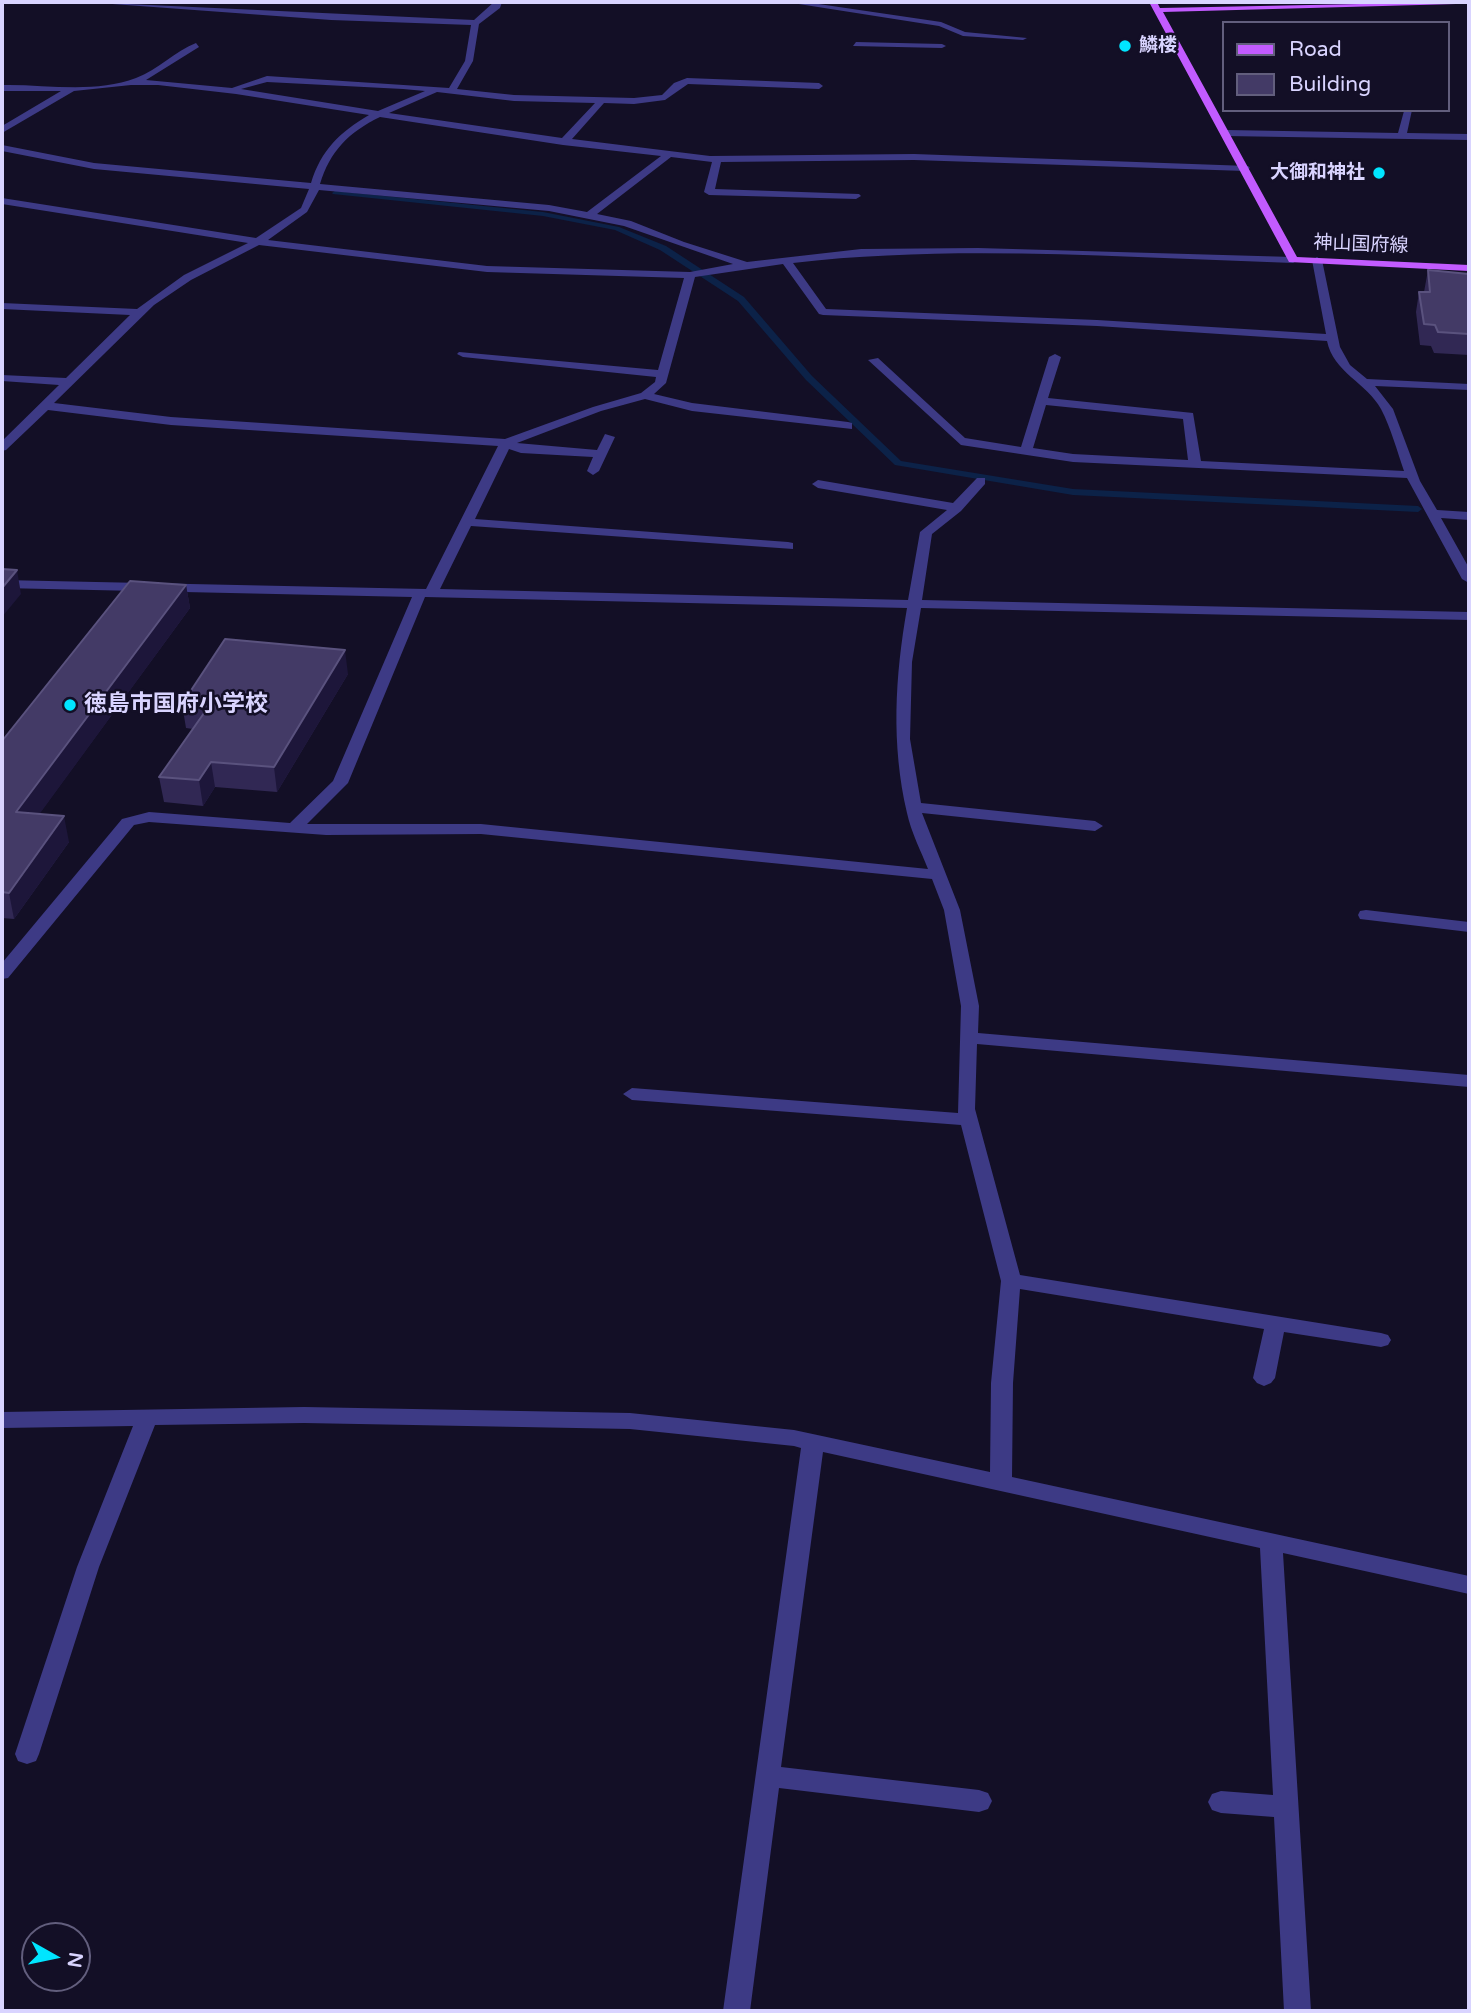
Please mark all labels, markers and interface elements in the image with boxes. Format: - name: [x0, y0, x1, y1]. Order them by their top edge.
- legend: [1222, 21, 1450, 112]
- place label: 鱗楼: [1139, 35, 1177, 57]
- text: Road: [1289, 37, 1342, 62]
- marker: 鱗楼: [1117, 38, 1133, 54]
- text: Building: [1289, 72, 1371, 97]
- place label: 大御和神社: [1270, 162, 1365, 184]
- marker: 大御和神社: [1371, 165, 1387, 181]
- street label: 神山国府線: [1313, 232, 1409, 258]
- place label: 徳島市国府小学校: [84, 691, 268, 719]
- marker: 徳島市国府小学校: [62, 697, 78, 713]
- north arrow: [21, 1922, 91, 1992]
- text: N: [63, 1951, 87, 1969]

